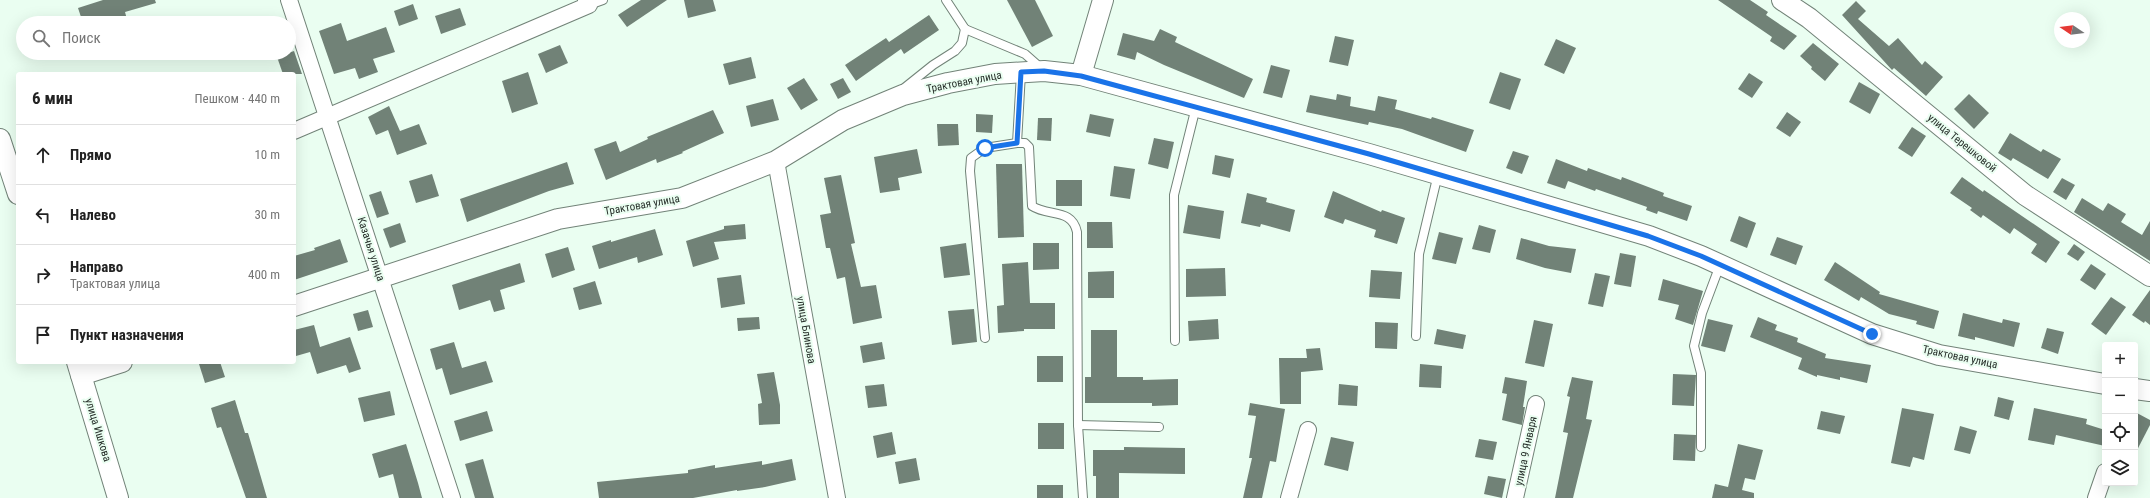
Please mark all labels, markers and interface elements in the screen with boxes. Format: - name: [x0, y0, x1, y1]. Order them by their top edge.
- north arrow: [2054, 12, 2090, 48]
- search box: [16, 16, 296, 60]
- icon: search: [30, 27, 52, 49]
- text: Поиск: [62, 29, 101, 47]
- street label: Трактовая улица: [925, 68, 1003, 96]
- text: 6 мин: [32, 88, 73, 108]
- text: Пешком · 440 m: [194, 91, 280, 106]
- street label: улица Терешковой: [1925, 111, 1999, 175]
- route start: [976, 139, 994, 157]
- icon: ahead: [32, 144, 54, 166]
- text: Прямо: [70, 146, 111, 164]
- text: 10 m: [254, 147, 280, 162]
- street label: Трактовая улица: [603, 192, 681, 218]
- icon: left: [32, 204, 54, 226]
- text: Налево: [70, 206, 116, 224]
- text: 30 m: [254, 207, 280, 222]
- street label: Казачья улица: [355, 215, 387, 283]
- text: Направо: [70, 258, 123, 276]
- icon: right: [32, 264, 54, 286]
- text: 400 m: [248, 267, 280, 282]
- text: Трактовая улица: [70, 276, 160, 291]
- street label: улица Блинова: [794, 295, 818, 365]
- icon: arrive: [32, 324, 54, 346]
- route end: [1863, 325, 1881, 343]
- text: Пункт назначения: [70, 326, 184, 344]
- map controls: [2102, 342, 2138, 486]
- button: +: [2102, 342, 2138, 378]
- street label: Трактовая улица: [1921, 343, 1999, 371]
- button: −: [2102, 378, 2138, 414]
- street label: улица Ишкова: [82, 397, 114, 463]
- button: locate: [2102, 414, 2138, 450]
- street label: улица 9 Января: [1512, 415, 1540, 487]
- button: layers: [2102, 450, 2138, 486]

